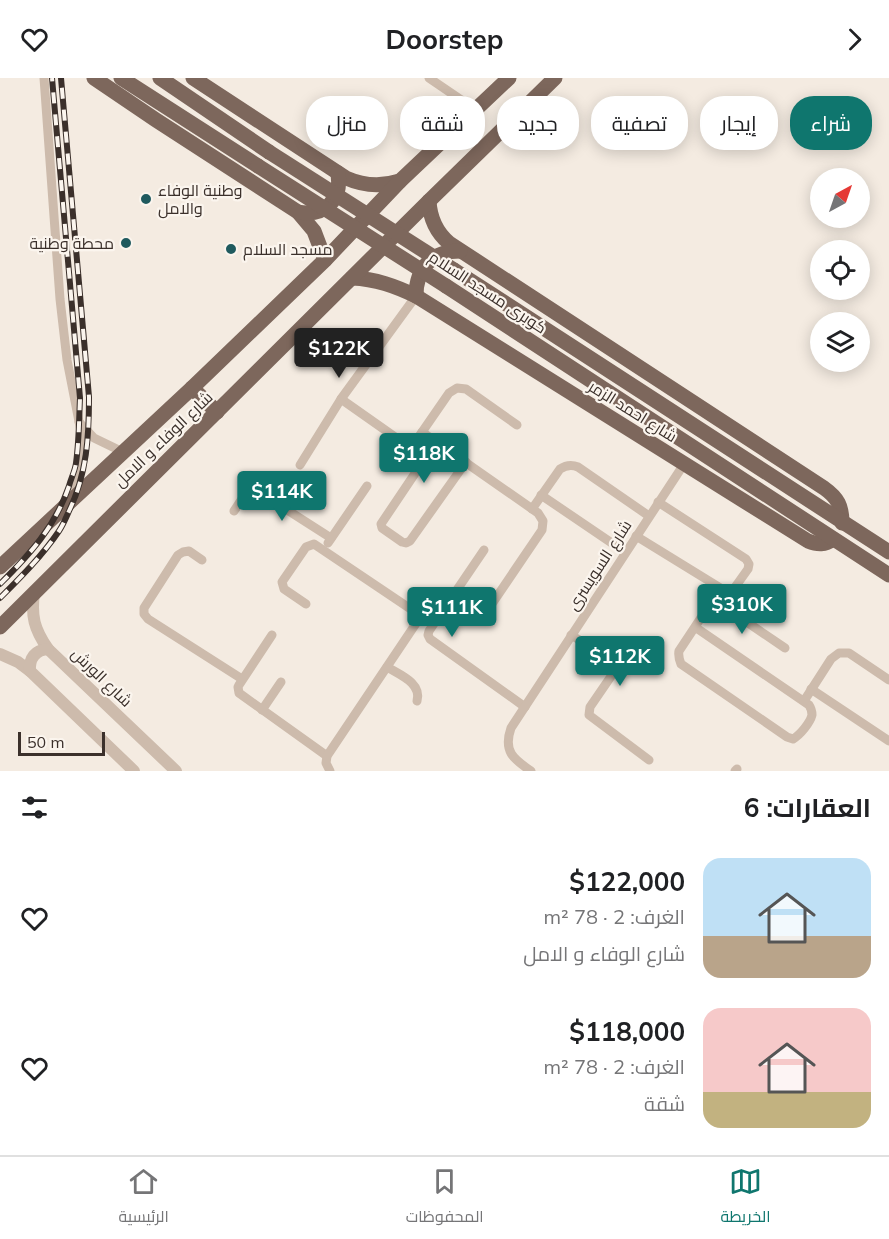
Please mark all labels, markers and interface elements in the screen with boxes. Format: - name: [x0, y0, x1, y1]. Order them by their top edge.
- text: Doorstep: [385, 22, 504, 56]
- icon: heart: [18, 23, 51, 56]
- icon: forward: [838, 23, 871, 56]
- chip: منزل: [306, 96, 388, 150]
- chip: شقة: [400, 96, 485, 150]
- chip: جديد: [497, 96, 579, 150]
- chip: تصفية: [591, 96, 688, 150]
- chip: إيجار: [700, 96, 778, 150]
- chip: شراء: [790, 96, 872, 150]
- north arrow: [810, 168, 870, 228]
- map controls: [810, 168, 870, 372]
- place label: وطنية الوفاء والامل: [158, 180, 243, 219]
- marker: وطنية الوفاء والامل: [139, 192, 153, 206]
- place label: محطة وطنية: [29, 233, 114, 253]
- marker: محطة وطنية: [119, 236, 133, 250]
- place label: مسجد السلام: [243, 239, 333, 261]
- button: locate: [810, 240, 870, 300]
- marker: مسجد السلام: [224, 242, 238, 256]
- street label: كوبرى مسجد السلام: [424, 246, 551, 339]
- button: layers: [810, 312, 870, 372]
- pin: $122K: [297, 328, 381, 379]
- text: $122K: [308, 335, 370, 360]
- street label: شارع احمد الزمر: [583, 375, 681, 448]
- street label: شارع الوفاء و الامل: [110, 387, 218, 493]
- pin: $118K: [382, 433, 466, 484]
- text: $118K: [393, 440, 455, 465]
- pin: $114K: [240, 471, 324, 522]
- text: $114K: [251, 478, 313, 503]
- street label: شارع السويسرى: [562, 516, 637, 615]
- pin: $310K: [700, 584, 784, 635]
- pin: $111K: [410, 587, 494, 638]
- text: $310K: [711, 591, 773, 616]
- text: $111K: [421, 594, 483, 619]
- pin: $112K: [578, 636, 662, 687]
- street label: شارع الورش: [66, 643, 137, 712]
- text: $112K: [589, 643, 651, 668]
- scale bar: [18, 729, 105, 756]
- text: 50 m: [27, 732, 64, 752]
- icon: filters: [18, 791, 51, 824]
- text: العقارات: 6: [744, 791, 871, 824]
- text: $122,000: [569, 865, 685, 898]
- icon: home: [751, 882, 823, 954]
- icon: heart: [18, 902, 51, 935]
- text: الغرف: 2 · 78 m²: [543, 904, 685, 929]
- text: شارع الوفاء و الامل: [523, 941, 685, 966]
- text: $118,000: [569, 1015, 685, 1048]
- icon: home: [751, 1032, 823, 1104]
- icon: heart: [18, 1052, 51, 1085]
- text: الغرف: 2 · 78 m²: [543, 1054, 685, 1079]
- text: شقة: [644, 1091, 685, 1116]
- tab: الرئيسية: [119, 1165, 169, 1231]
- tab: المحفوظات: [406, 1165, 484, 1231]
- tab: الخريطة: [721, 1165, 771, 1231]

